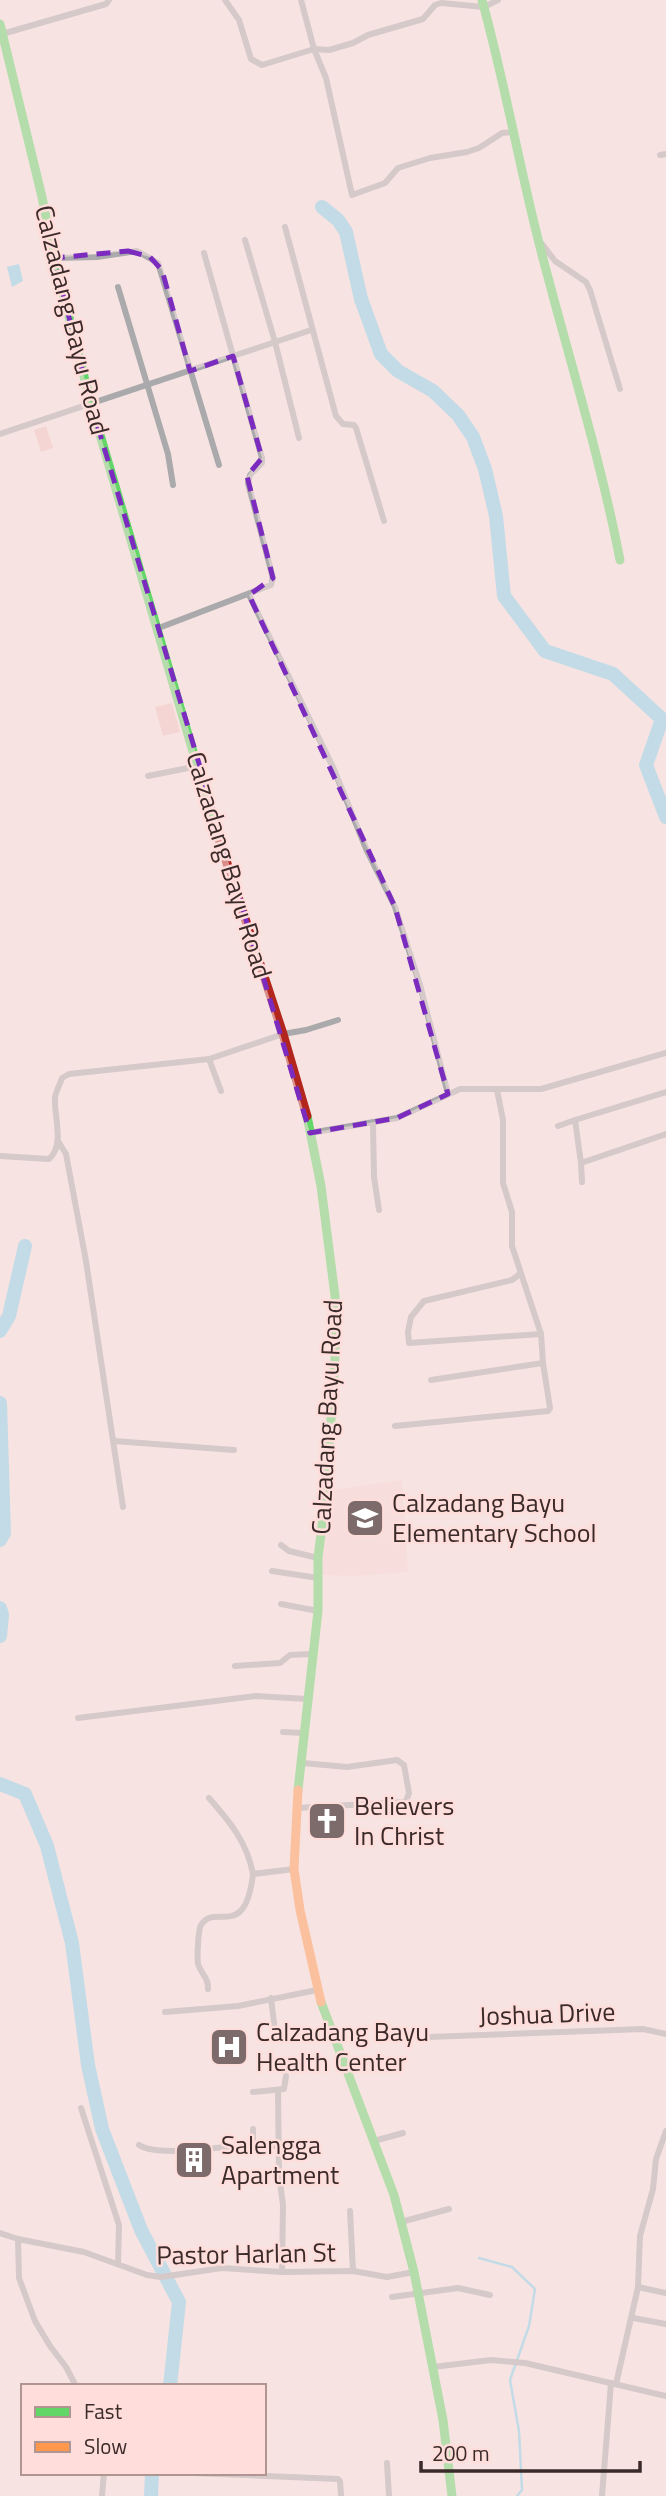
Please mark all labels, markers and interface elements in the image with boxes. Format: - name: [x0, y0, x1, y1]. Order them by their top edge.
- street label: Calzadang Bayu Road: [25, 201, 120, 439]
- street label: Calzadang Bayu Road: [176, 747, 283, 983]
- street label: Calzadang Bayu Road: [301, 1299, 352, 1535]
- place label: Calzadang Bayu Elementary School: [392, 1483, 597, 1552]
- school or university icon: Calzadang Bayu Elementary School: [344, 1497, 386, 1539]
- place label: Believers In Christ: [354, 1786, 454, 1855]
- church icon: Believers In Christ: [306, 1800, 348, 1842]
- street label: Joshua Drive: [478, 1992, 616, 2035]
- place label: Calzadang Bayu Health Center: [256, 2012, 429, 2081]
- hospital icon: Calzadang Bayu Health Center: [208, 2026, 250, 2068]
- place label: Salengga Apartment: [221, 2125, 339, 2194]
- building icon: Salengga Apartment: [173, 2139, 215, 2181]
- street label: Pastor Harlan St: [156, 2232, 336, 2275]
- legend: [21, 2384, 266, 2475]
- text: Fast: [84, 2395, 123, 2427]
- text: Slow: [84, 2430, 127, 2462]
- scale bar: [421, 2430, 640, 2474]
- text: 200 m: [432, 2437, 489, 2469]

